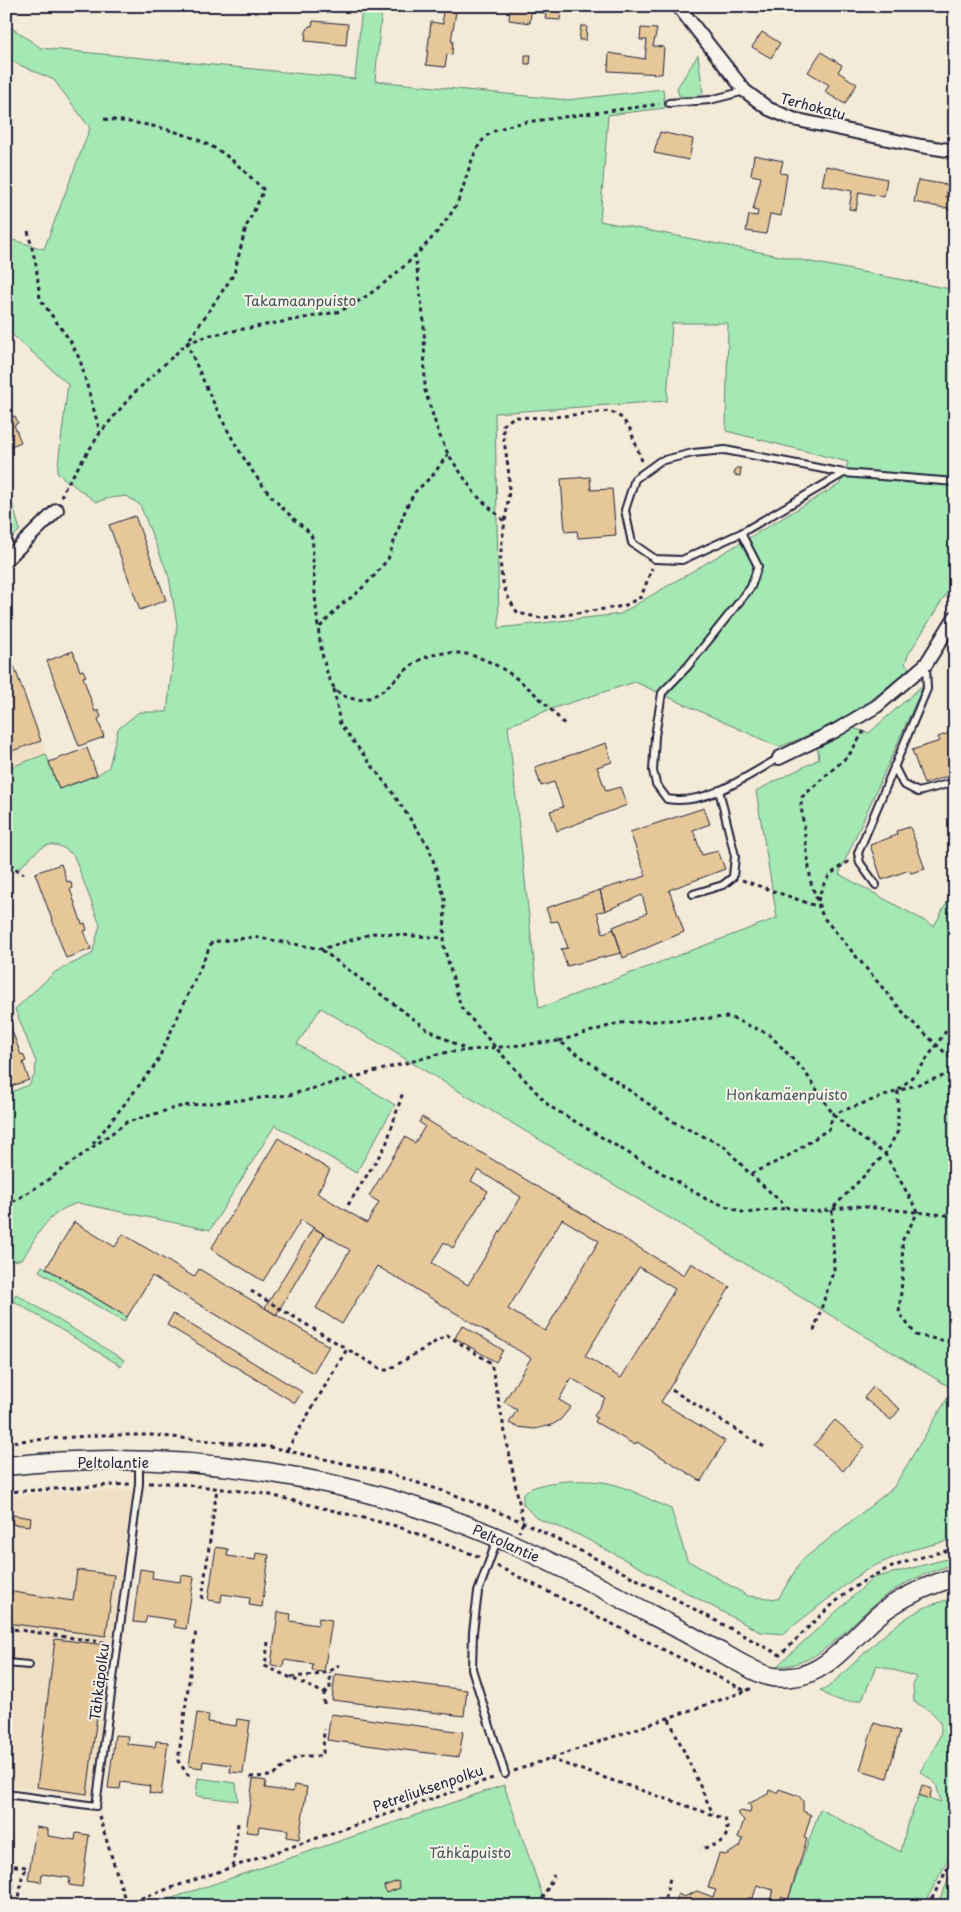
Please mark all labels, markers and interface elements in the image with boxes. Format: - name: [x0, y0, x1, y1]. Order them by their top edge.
- street label: Terhokatu: [778, 87, 848, 125]
- park label: Takamaanpuisto: [244, 290, 357, 311]
- park label: Honkamäenpuisto: [726, 1084, 848, 1105]
- street label: Peltolantie: [77, 1452, 149, 1473]
- street label: Peltolantie: [469, 1519, 543, 1567]
- street label: Tähkäpolku: [84, 1642, 114, 1722]
- street label: Petreliuksenpolku: [370, 1759, 486, 1817]
- park label: Tähkäpuisto: [429, 1842, 511, 1863]

